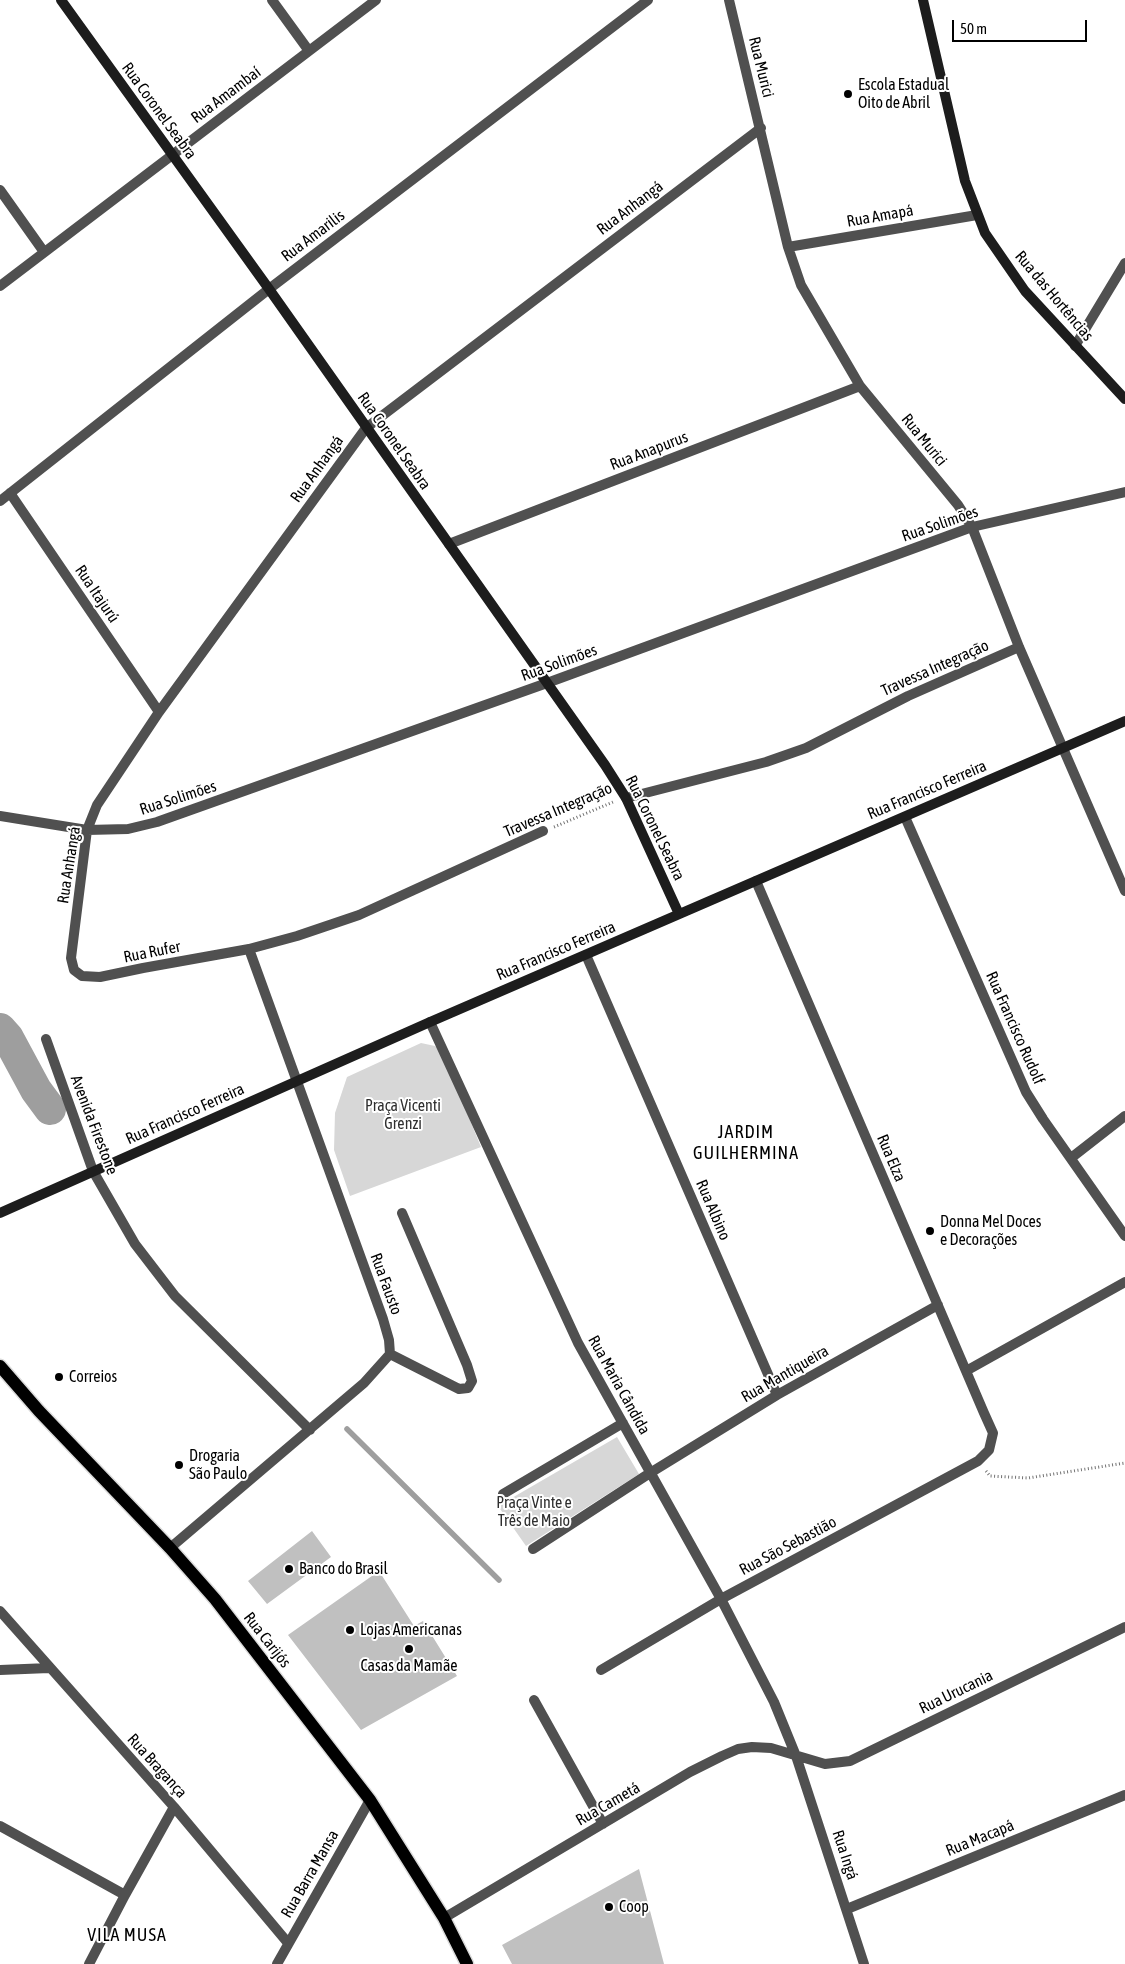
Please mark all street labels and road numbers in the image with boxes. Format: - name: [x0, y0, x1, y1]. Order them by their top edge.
- street label: Rua Murici: [744, 35, 778, 99]
- street label: Rua Coronel Seabra: [118, 59, 200, 163]
- street label: Rua Amambaí: [187, 63, 265, 127]
- street label: Rua Anhangá: [593, 177, 667, 239]
- street label: Rua Amapá: [845, 201, 915, 231]
- street label: Rua Amarilis: [278, 206, 348, 266]
- street label: Rua das Hortências: [1011, 247, 1097, 345]
- street label: Rua Coronel Seabra: [353, 389, 435, 493]
- street label: Rua Murici: [897, 410, 951, 470]
- street label: Rua Anapurus: [607, 427, 691, 475]
- street label: Rua Anhangá: [286, 432, 348, 506]
- street label: Rua Solimões: [899, 502, 981, 546]
- street label: Rua Itajurú: [71, 562, 123, 626]
- street label: Travessa Integração: [878, 636, 992, 700]
- street label: Rua Solimões: [518, 640, 600, 686]
- street label: Rua Francisco Ferreira: [865, 756, 989, 824]
- street label: Rua Coronel Seabra: [621, 772, 689, 884]
- street label: Rua Solimões: [137, 777, 219, 819]
- street label: Travessa Integração: [501, 779, 615, 841]
- street label: Rua Anhangá: [53, 825, 85, 905]
- street label: Rua Francisco Ferreira: [494, 917, 618, 985]
- street label: Rua Rufer: [122, 937, 182, 967]
- street label: Rua Francisco Rudolf: [982, 969, 1048, 1087]
- street label: Avenida Firestone: [66, 1073, 122, 1177]
- street label: Rua Francisco Ferreira: [123, 1079, 247, 1149]
- street label: Rua Elza: [872, 1131, 910, 1185]
- street label: Rua Albino: [692, 1177, 734, 1243]
- street label: Rua Fausto: [366, 1251, 406, 1317]
- street label: Rua Maria Cândida: [584, 1332, 654, 1438]
- street label: Rua Mantiqueira: [738, 1341, 832, 1407]
- street label: Rua São Sebastião: [736, 1512, 840, 1580]
- street label: Rua Carijós: [239, 1608, 295, 1672]
- street label: Rua Urucania: [916, 1666, 996, 1718]
- street label: Rua Bragança: [123, 1730, 191, 1802]
- street label: Rua Cametá: [573, 1778, 643, 1830]
- street label: Rua Macapá: [943, 1816, 1017, 1860]
- street label: Rua Barra Mansa: [277, 1827, 343, 1921]
- street label: Rua Ingá: [828, 1828, 862, 1882]

